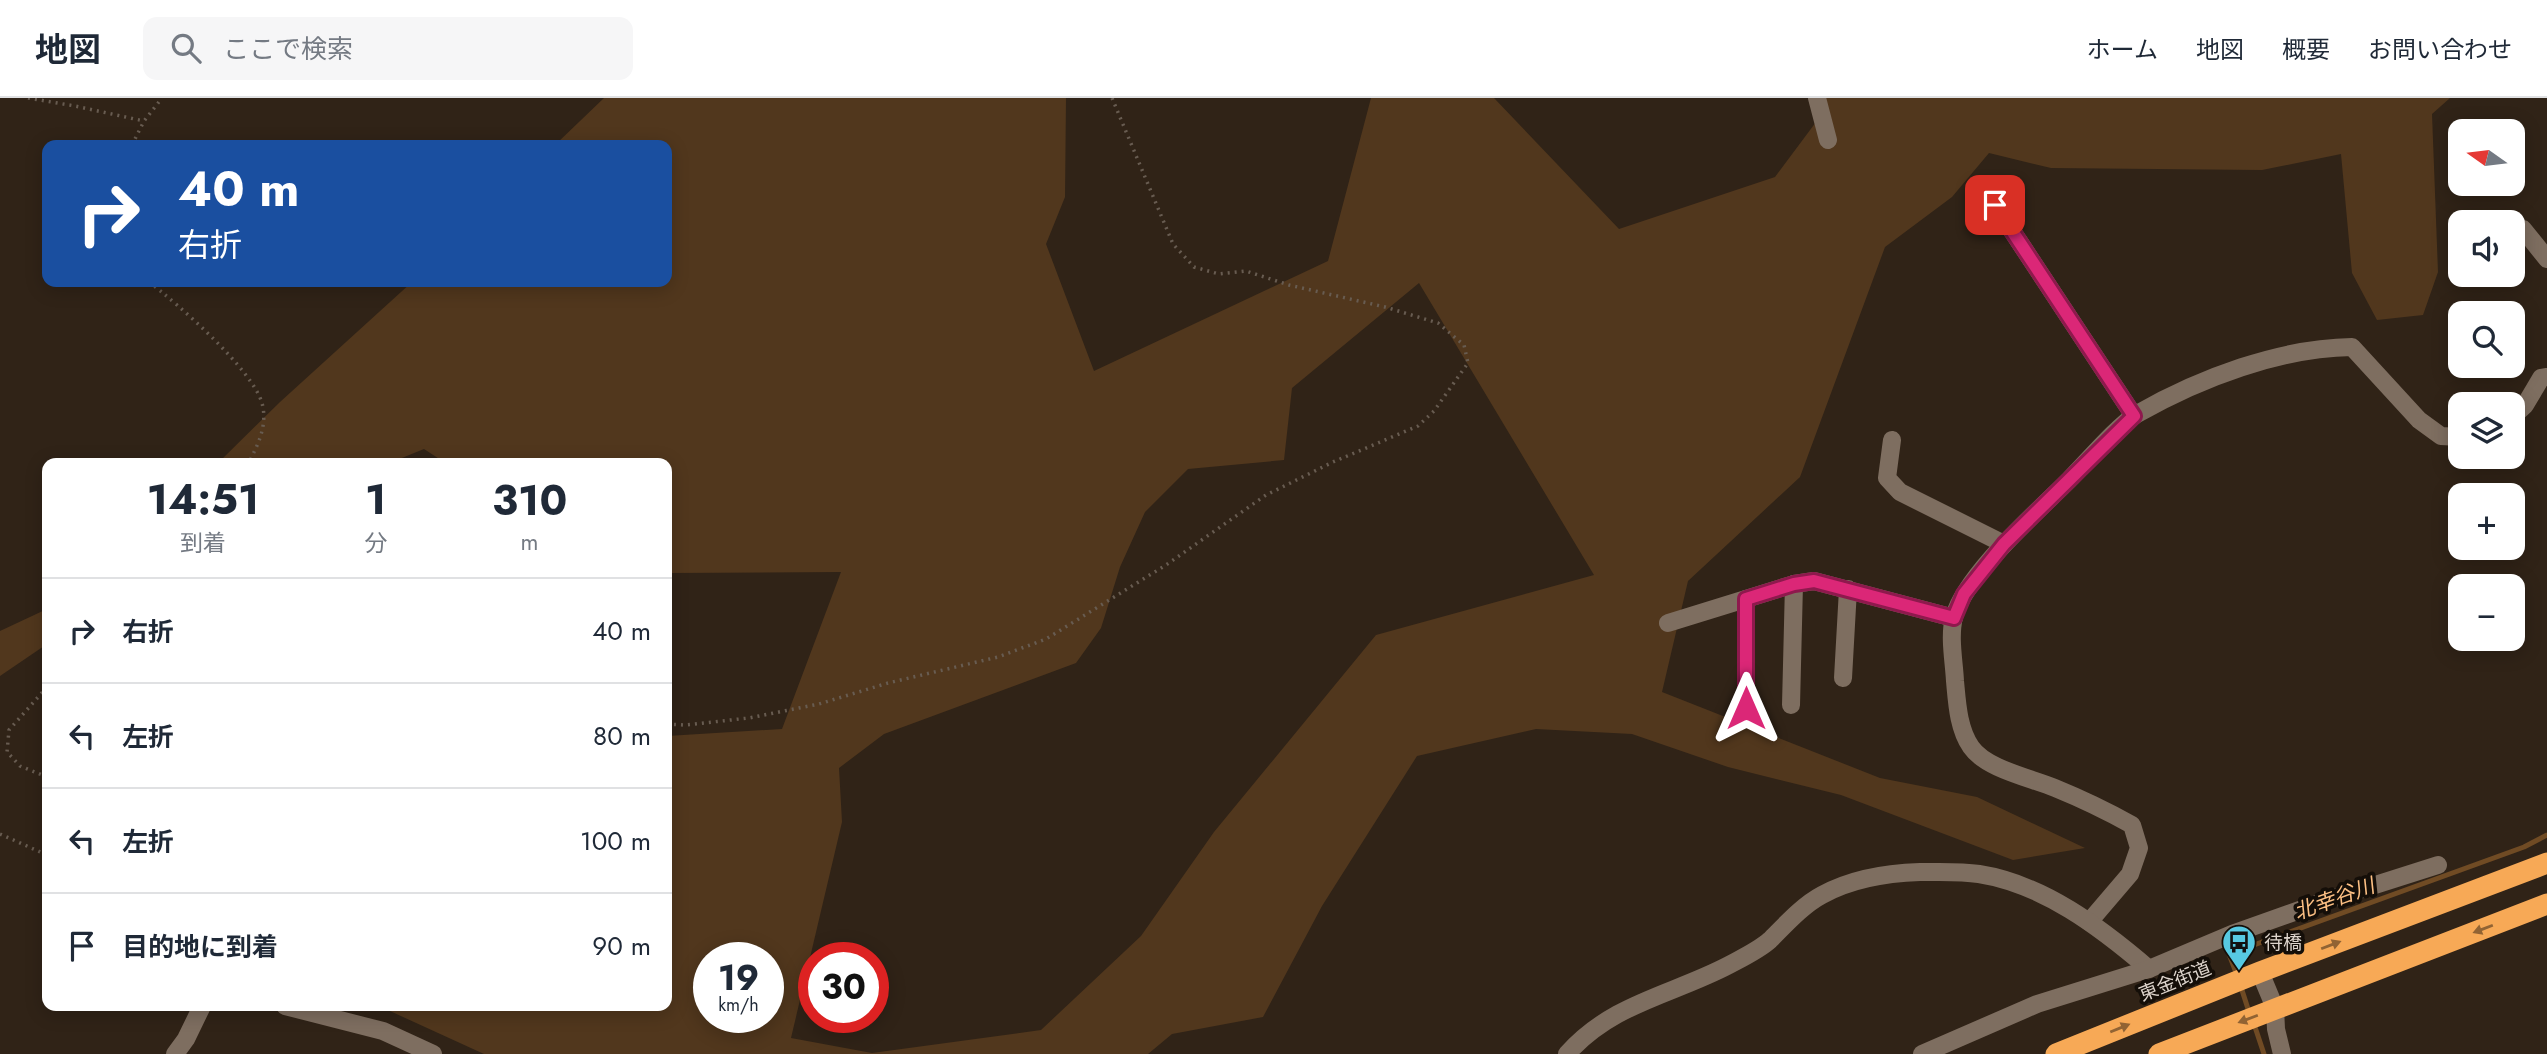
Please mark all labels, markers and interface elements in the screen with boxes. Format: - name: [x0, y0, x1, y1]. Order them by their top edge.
- search box: [143, 17, 633, 80]
- text: 地図: [35, 26, 101, 73]
- icon: search: [167, 29, 205, 67]
- text: ここで検索: [223, 30, 353, 68]
- text: ホーム: [2087, 32, 2158, 67]
- text: 地図: [2196, 32, 2244, 67]
- text: 概要: [2282, 32, 2330, 67]
- text: お問い合わせ: [2368, 32, 2512, 67]
- north arrow: [2448, 119, 2525, 196]
- map controls: [2448, 119, 2525, 651]
- text: 40 m: [178, 154, 300, 224]
- icon: right: [63, 168, 154, 259]
- pin: [1965, 175, 2025, 235]
- icon: arrive: [1976, 186, 2014, 224]
- button: sound: [2448, 210, 2525, 287]
- text: 右折: [178, 222, 242, 268]
- button: search: [2448, 301, 2525, 378]
- button: layers: [2448, 392, 2525, 469]
- text: 14:51: [147, 469, 259, 530]
- text: 1: [365, 469, 386, 530]
- text: 310: [492, 470, 567, 531]
- button: +: [2448, 483, 2525, 560]
- text: m: [521, 525, 539, 559]
- text: 到着: [180, 526, 226, 560]
- text: 分: [364, 526, 387, 560]
- button: −: [2448, 574, 2525, 651]
- icon: right: [63, 612, 101, 650]
- text: 40 m: [592, 612, 651, 650]
- text: 右折: [122, 613, 174, 651]
- position arrow: [1709, 671, 1783, 745]
- icon: left: [63, 717, 101, 755]
- text: 80 m: [593, 717, 651, 755]
- text: 左折: [122, 718, 174, 756]
- icon: left: [63, 822, 101, 860]
- text: 100 m: [580, 822, 651, 860]
- text: 左折: [122, 823, 174, 861]
- water label: 北幸谷川: [2289, 870, 2380, 927]
- bus stop icon: 待橋: [2220, 923, 2258, 972]
- one-way arrow: [2473, 923, 2494, 934]
- icon: arrive: [63, 927, 101, 965]
- text: 90 m: [592, 927, 651, 965]
- text: 目的地に到着: [122, 928, 278, 966]
- place label: 待橋: [2264, 929, 2302, 956]
- one-way arrow: [2321, 939, 2342, 950]
- speed limit sign: 30: [798, 942, 889, 1033]
- text: 19: [718, 953, 759, 1003]
- street label: 東金街道: [2135, 954, 2215, 1008]
- text: km/h: [718, 992, 759, 1018]
- one-way arrow: [2237, 1014, 2258, 1025]
- one-way arrow: [2109, 1023, 2130, 1034]

